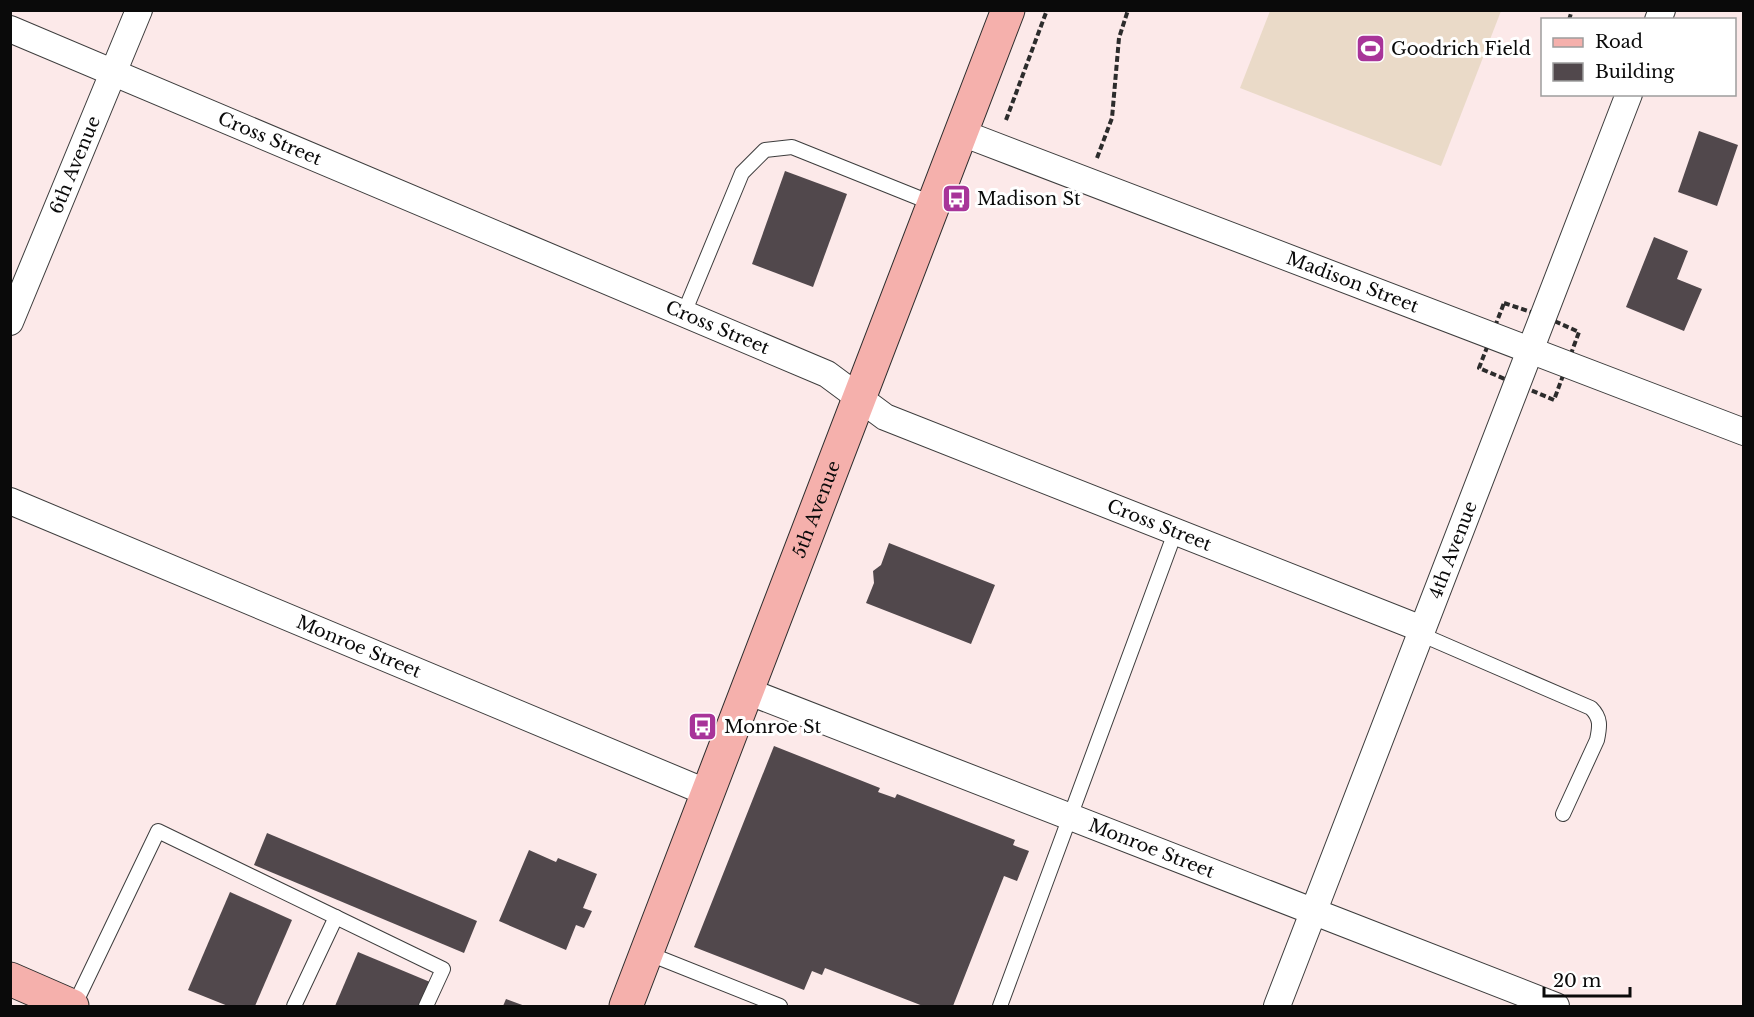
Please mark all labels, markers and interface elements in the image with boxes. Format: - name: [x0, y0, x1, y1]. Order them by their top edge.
- legend: [1541, 18, 1736, 96]
- text: Road: [1595, 31, 1643, 53]
- sports icon: Goodrich Field: [1354, 33, 1386, 65]
- place label: Goodrich Field: [1391, 38, 1531, 60]
- text: Building: [1595, 61, 1674, 83]
- street label: Cross Street: [215, 107, 325, 170]
- street label: 6th Avenue: [45, 113, 105, 217]
- bus stop icon: Madison St: [940, 183, 972, 215]
- place label: Madison St: [977, 188, 1081, 210]
- street label: Madison Street: [1283, 247, 1422, 318]
- street label: Cross Street: [662, 296, 773, 359]
- street label: 5th Avenue: [788, 457, 845, 561]
- street label: Cross Street: [1104, 495, 1215, 556]
- street label: 4th Avenue: [1424, 498, 1482, 602]
- street label: Monroe Street: [293, 611, 425, 683]
- bus stop icon: Monroe St: [687, 711, 719, 743]
- place label: Monroe St: [724, 716, 821, 738]
- street label: Monroe Street: [1085, 814, 1218, 883]
- scale bar: [1544, 960, 1630, 998]
- text: 20 m: [1553, 970, 1601, 992]

